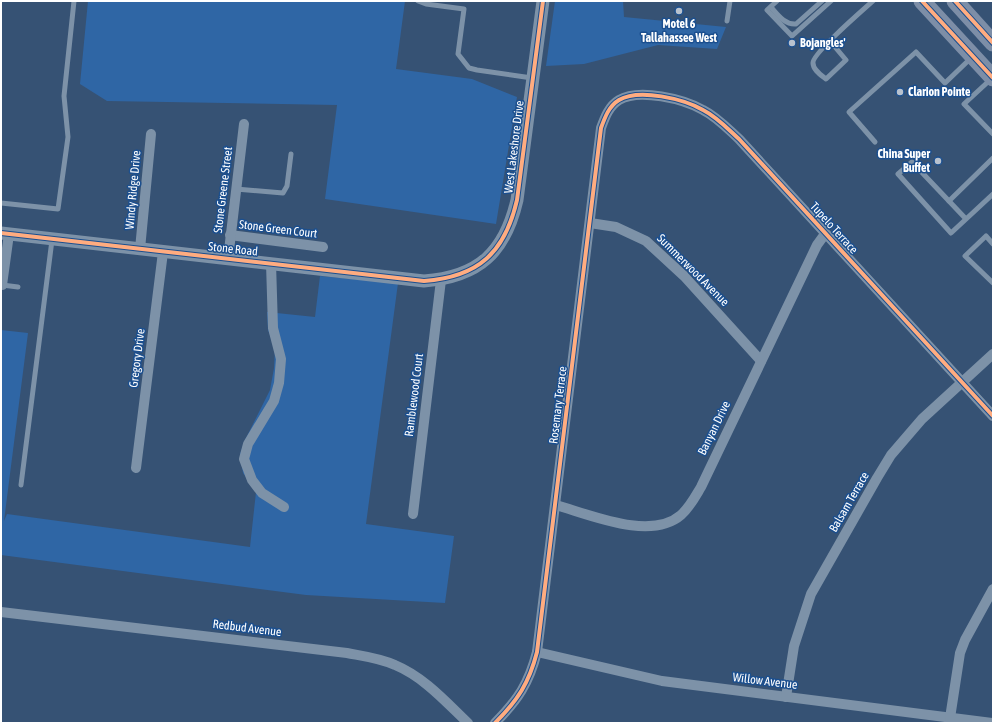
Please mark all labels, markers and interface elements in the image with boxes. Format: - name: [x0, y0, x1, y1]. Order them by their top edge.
- marker: Motel 6 Tallahassee West: [674, 6, 684, 16]
- place label: Motel 6 Tallahassee West: [641, 17, 717, 45]
- place label: Bojangles': [800, 36, 845, 50]
- marker: Bojangles': [787, 38, 797, 48]
- place label: Clarion Pointe: [908, 85, 971, 99]
- marker: Clarion Pointe: [895, 87, 905, 97]
- street label: West Lakeshore Drive: [501, 100, 527, 194]
- street label: Stone Greene Street: [211, 145, 235, 234]
- place label: China Super Buffet: [877, 147, 931, 175]
- street label: Windy Ridge Drive: [123, 150, 143, 230]
- marker: China Super Buffet: [933, 156, 943, 166]
- street label: Tupelo Terrace: [807, 199, 861, 257]
- street label: Stone Green Court: [238, 217, 319, 241]
- street label: Summerwood Avenue: [654, 231, 732, 309]
- street label: Stone Road: [207, 239, 259, 259]
- street label: Gregory Drive: [126, 328, 148, 388]
- street label: Ramblewood Court: [402, 352, 426, 437]
- street label: Rosemary Terrace: [546, 365, 570, 445]
- street label: Banyan Drive: [695, 399, 733, 457]
- street label: Balsam Terrace: [826, 470, 872, 534]
- street label: Redbud Avenue: [212, 617, 282, 639]
- street label: Willow Avenue: [732, 670, 798, 692]

